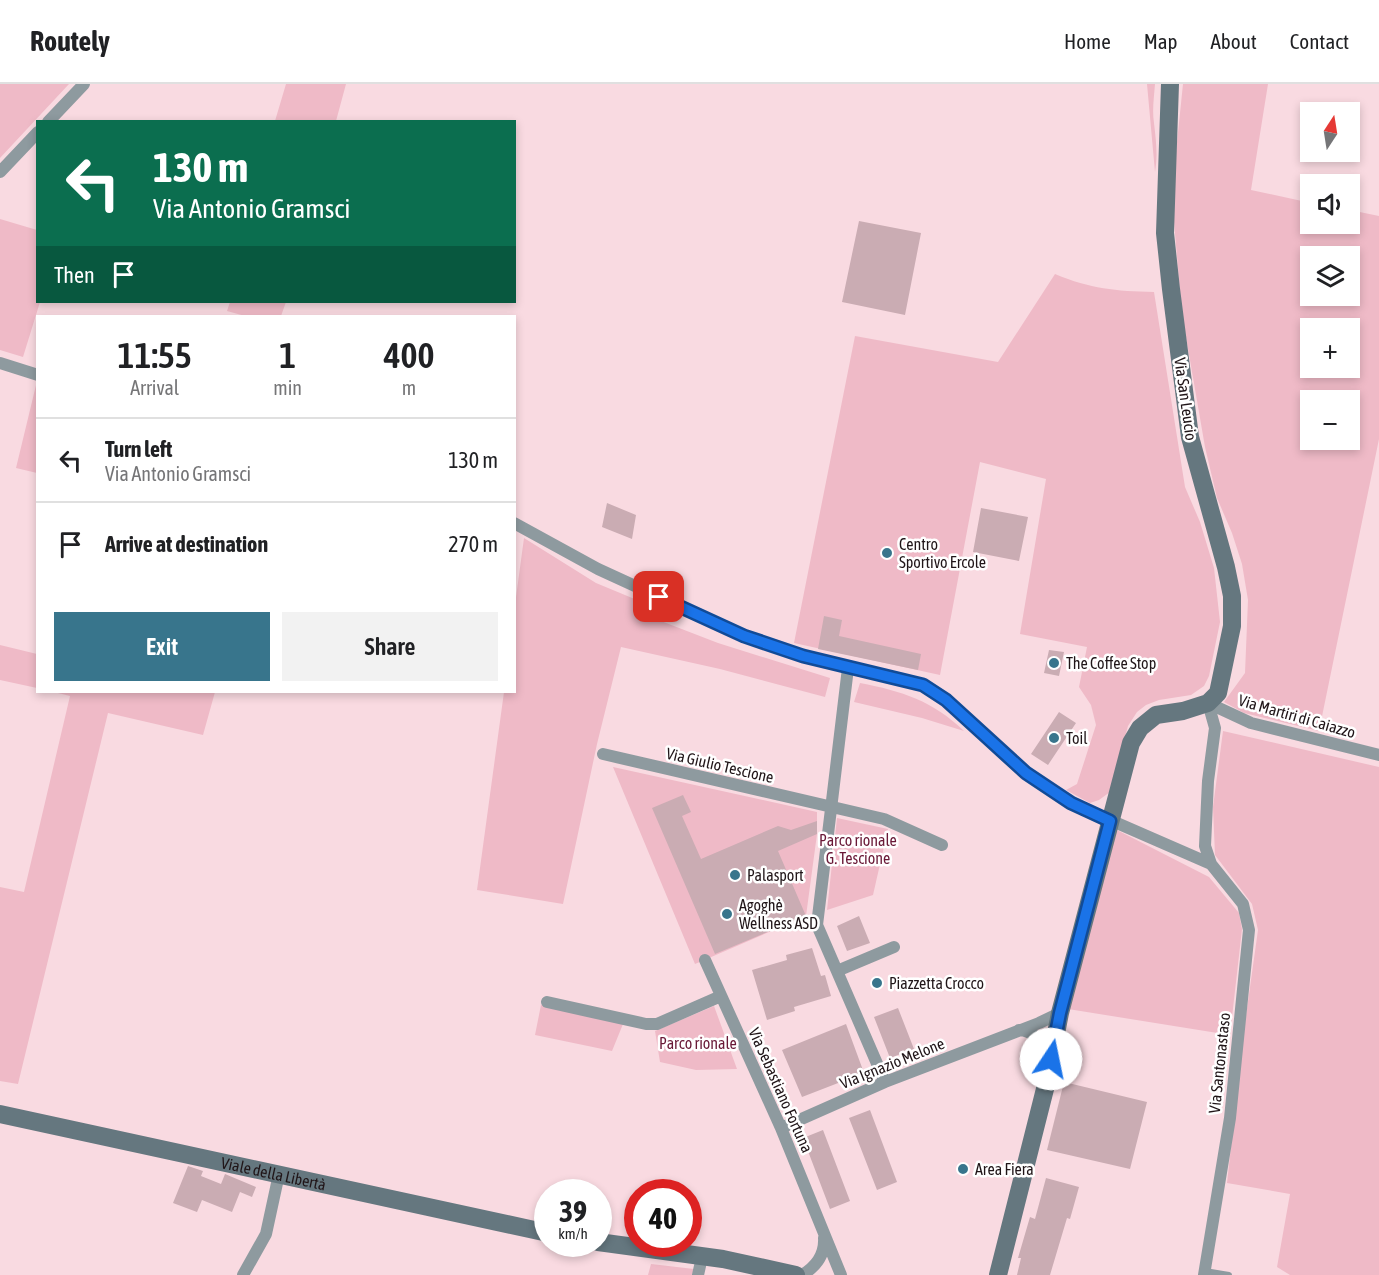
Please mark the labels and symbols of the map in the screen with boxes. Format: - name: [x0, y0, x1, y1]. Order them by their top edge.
- north arrow: [1300, 102, 1360, 162]
- street label: Via San Leucio: [1171, 356, 1201, 442]
- place label: Centro Sportivo Ercole: [899, 535, 986, 572]
- marker: Centro Sportivo Ercole: [880, 546, 894, 560]
- pin: [633, 571, 684, 622]
- place label: The Coffee Stop: [1066, 654, 1156, 673]
- marker: The Coffee Stop: [1047, 656, 1061, 670]
- street label: Via Martiri di Caiazzo: [1236, 691, 1358, 741]
- place label: Toil: [1066, 729, 1088, 747]
- marker: Toil: [1047, 731, 1061, 745]
- street label: Via Giulio Tescione: [664, 744, 776, 786]
- park label: Parco rionale G. Tescione: [819, 831, 897, 867]
- place label: Palasport: [747, 866, 804, 885]
- marker: Palasport: [728, 868, 742, 882]
- place label: Agoghè Wellness ASD: [739, 896, 818, 932]
- marker: Agoghè Wellness ASD: [720, 907, 734, 921]
- place label: Piazzetta Crocco: [889, 974, 984, 992]
- marker: Piazzetta Crocco: [870, 976, 884, 990]
- street label: Via Santonastaso: [1205, 1012, 1233, 1114]
- street label: Via Sebastiano Fortuna: [745, 1025, 817, 1155]
- position arrow: [1019, 1027, 1083, 1091]
- park label: Parco rionale: [659, 1034, 737, 1052]
- street label: Via Ignazio Melone: [837, 1034, 947, 1093]
- street label: Viale della Libertà: [219, 1153, 328, 1194]
- place label: Area Fiera: [975, 1160, 1034, 1178]
- marker: Area Fiera: [956, 1162, 970, 1176]
- speed limit sign: 40: [624, 1179, 702, 1257]

